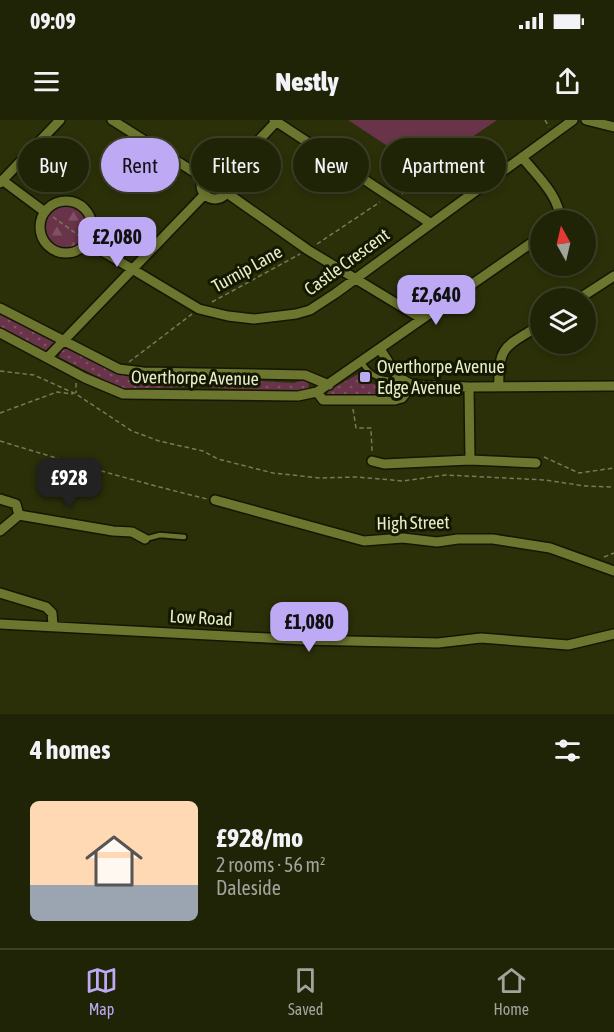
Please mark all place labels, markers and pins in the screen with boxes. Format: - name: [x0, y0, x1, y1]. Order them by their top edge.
- pin: £2,080: [68, 217, 166, 268]
- pin: £2,640: [387, 275, 485, 326]
- place label: Overthorpe Avenue Edge Avenue: [377, 356, 505, 398]
- marker: Overthorpe Avenue Edge Avenue: [358, 370, 372, 384]
- pin: £928: [33, 458, 105, 509]
- pin: £1,080: [260, 602, 358, 653]

